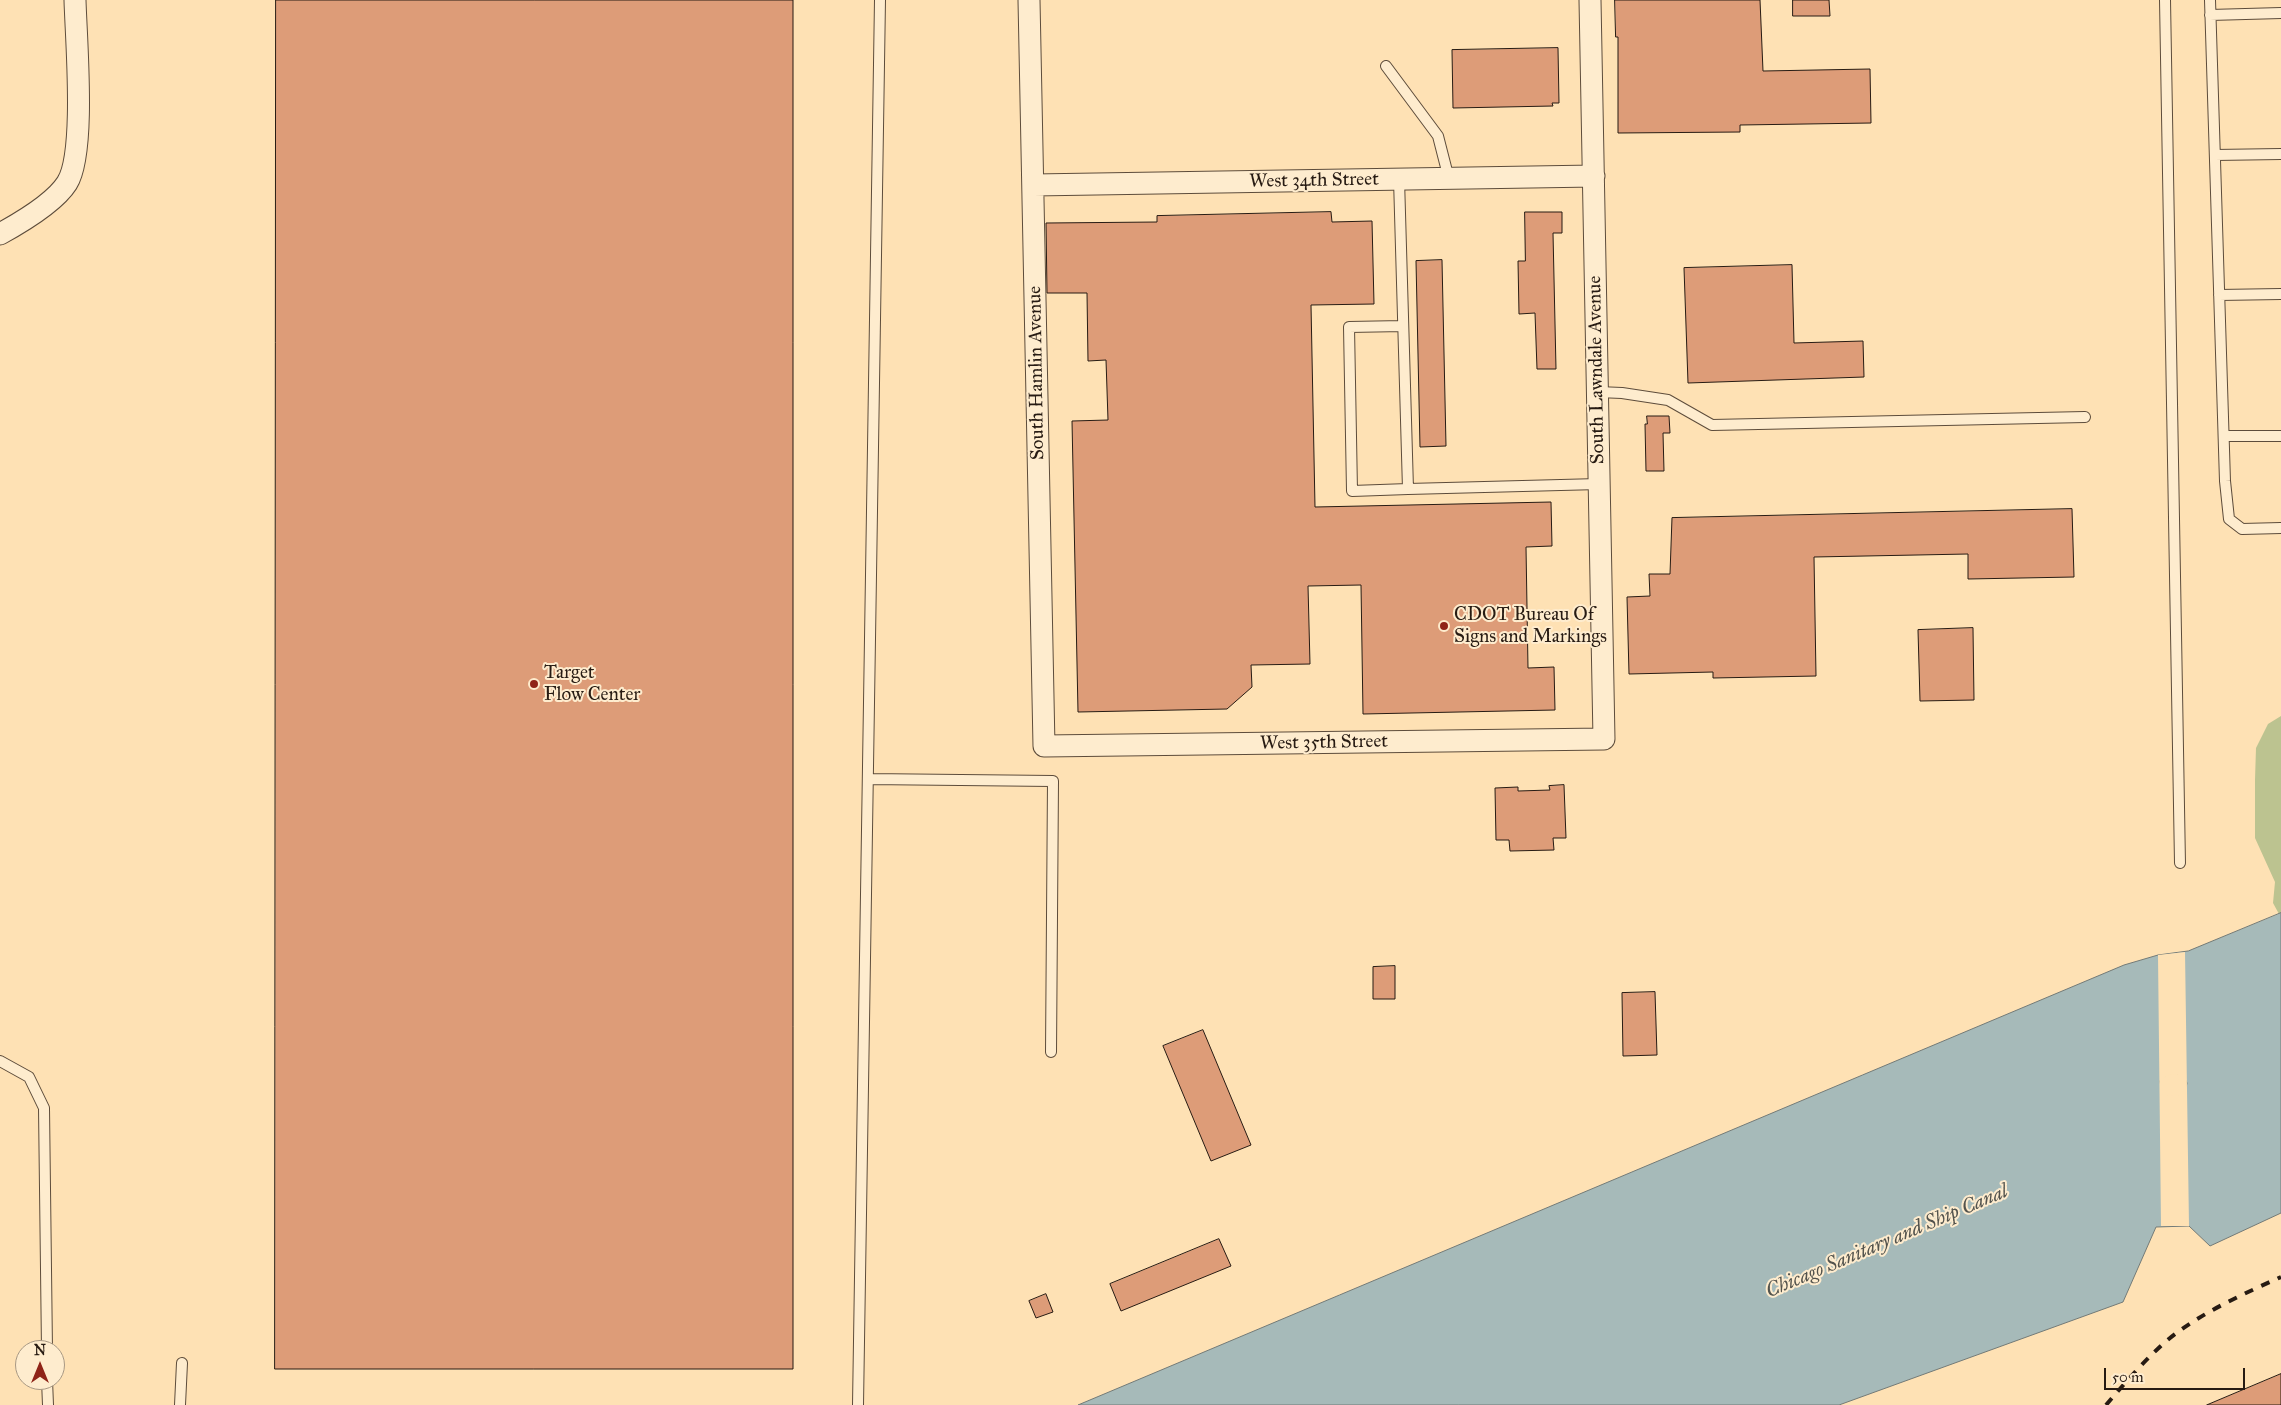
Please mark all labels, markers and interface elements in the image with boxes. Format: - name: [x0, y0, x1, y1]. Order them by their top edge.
- street label: West 34th Street: [1249, 168, 1379, 194]
- street label: South Lawndale Avenue: [1584, 276, 1610, 464]
- street label: South Hamlin Avenue: [1024, 286, 1050, 460]
- place label: CDOT Bureau Of Signs and Markings: [1454, 604, 1607, 648]
- marker: CDOT Bureau Of Signs and Markings: [1438, 620, 1450, 632]
- place label: Target Flow Center: [544, 662, 640, 706]
- marker: Target Flow Center: [528, 678, 540, 690]
- street label: West 35th Street: [1260, 730, 1388, 756]
- water label: Chicago Sanitary and Ship Canal: [1762, 1180, 2012, 1304]
- north arrow: [15, 1340, 65, 1390]
- text: N: [34, 1342, 46, 1359]
- scale bar: [2106, 1358, 2247, 1390]
- text: 50 m: [2112, 1368, 2144, 1386]

